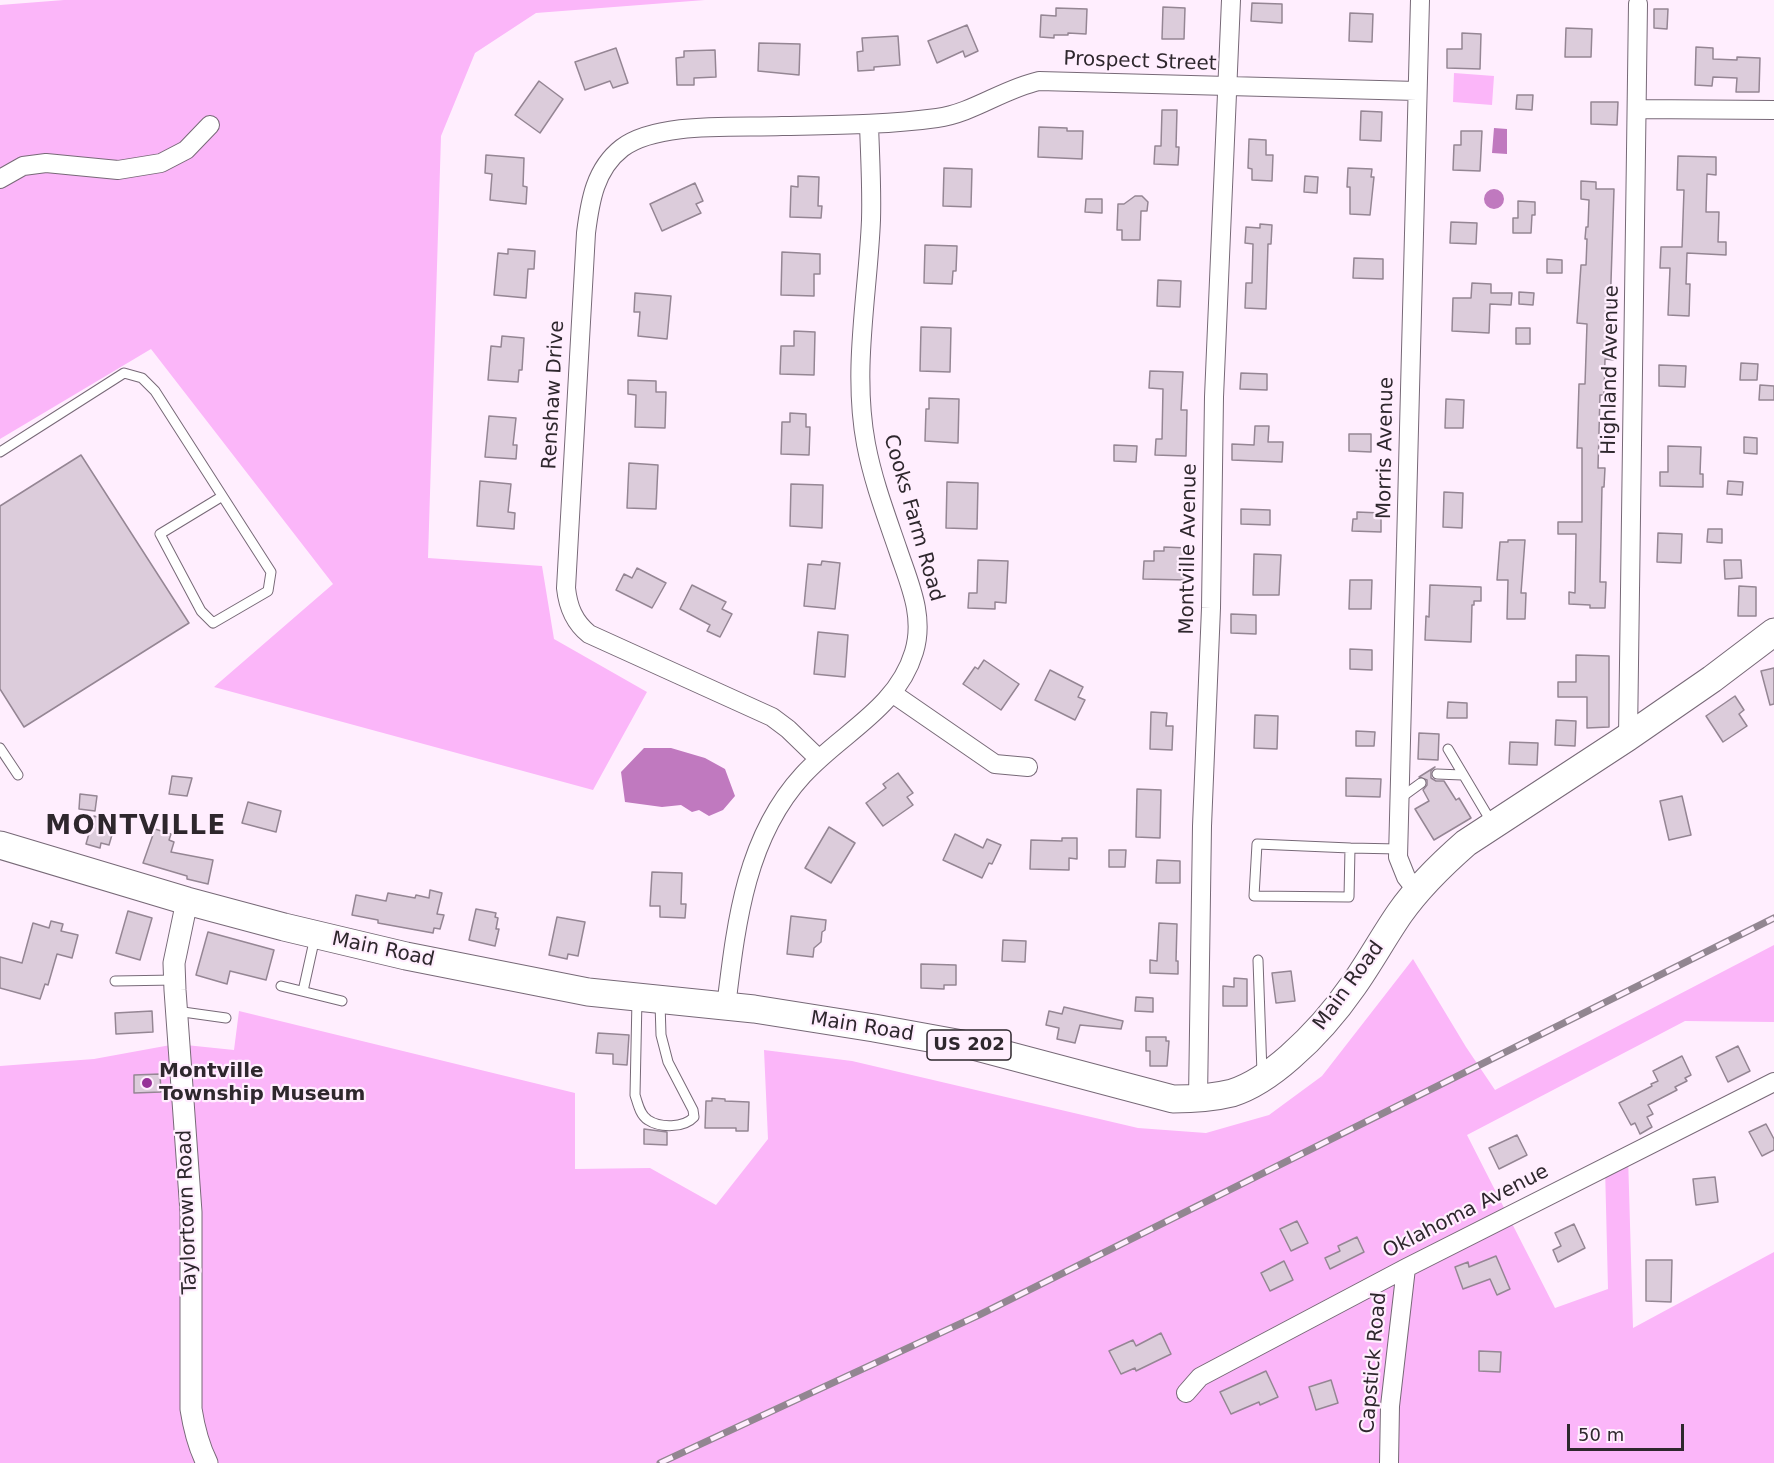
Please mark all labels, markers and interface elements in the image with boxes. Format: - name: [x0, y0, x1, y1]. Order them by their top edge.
- street label: Prospect Street: [1063, 47, 1217, 77]
- street label: Highland Avenue: [1598, 285, 1624, 455]
- street label: Renshaw Drive: [538, 320, 570, 470]
- street label: Morris Avenue: [1373, 377, 1399, 519]
- street label: Cooks Farm Road: [878, 432, 948, 604]
- street label: Montville Avenue: [1176, 463, 1202, 635]
- district label: MONTVILLE: [45, 811, 227, 843]
- street label: Main Road: [330, 927, 436, 973]
- street label: Main Road: [1309, 937, 1389, 1035]
- street label: Main Road: [809, 1007, 915, 1047]
- road number: US 202: [927, 1030, 1011, 1060]
- place label: Montville Township Museum: [159, 1060, 365, 1107]
- marker: Montville Township Museum: [140, 1076, 154, 1090]
- street label: Taylortown Road: [173, 1129, 203, 1295]
- street label: Oklahoma Avenue: [1379, 1160, 1553, 1264]
- street label: Capstick Road: [1356, 1291, 1392, 1435]
- scale bar: [1570, 1412, 1687, 1450]
- text: 50 m: [1578, 1424, 1624, 1445]

